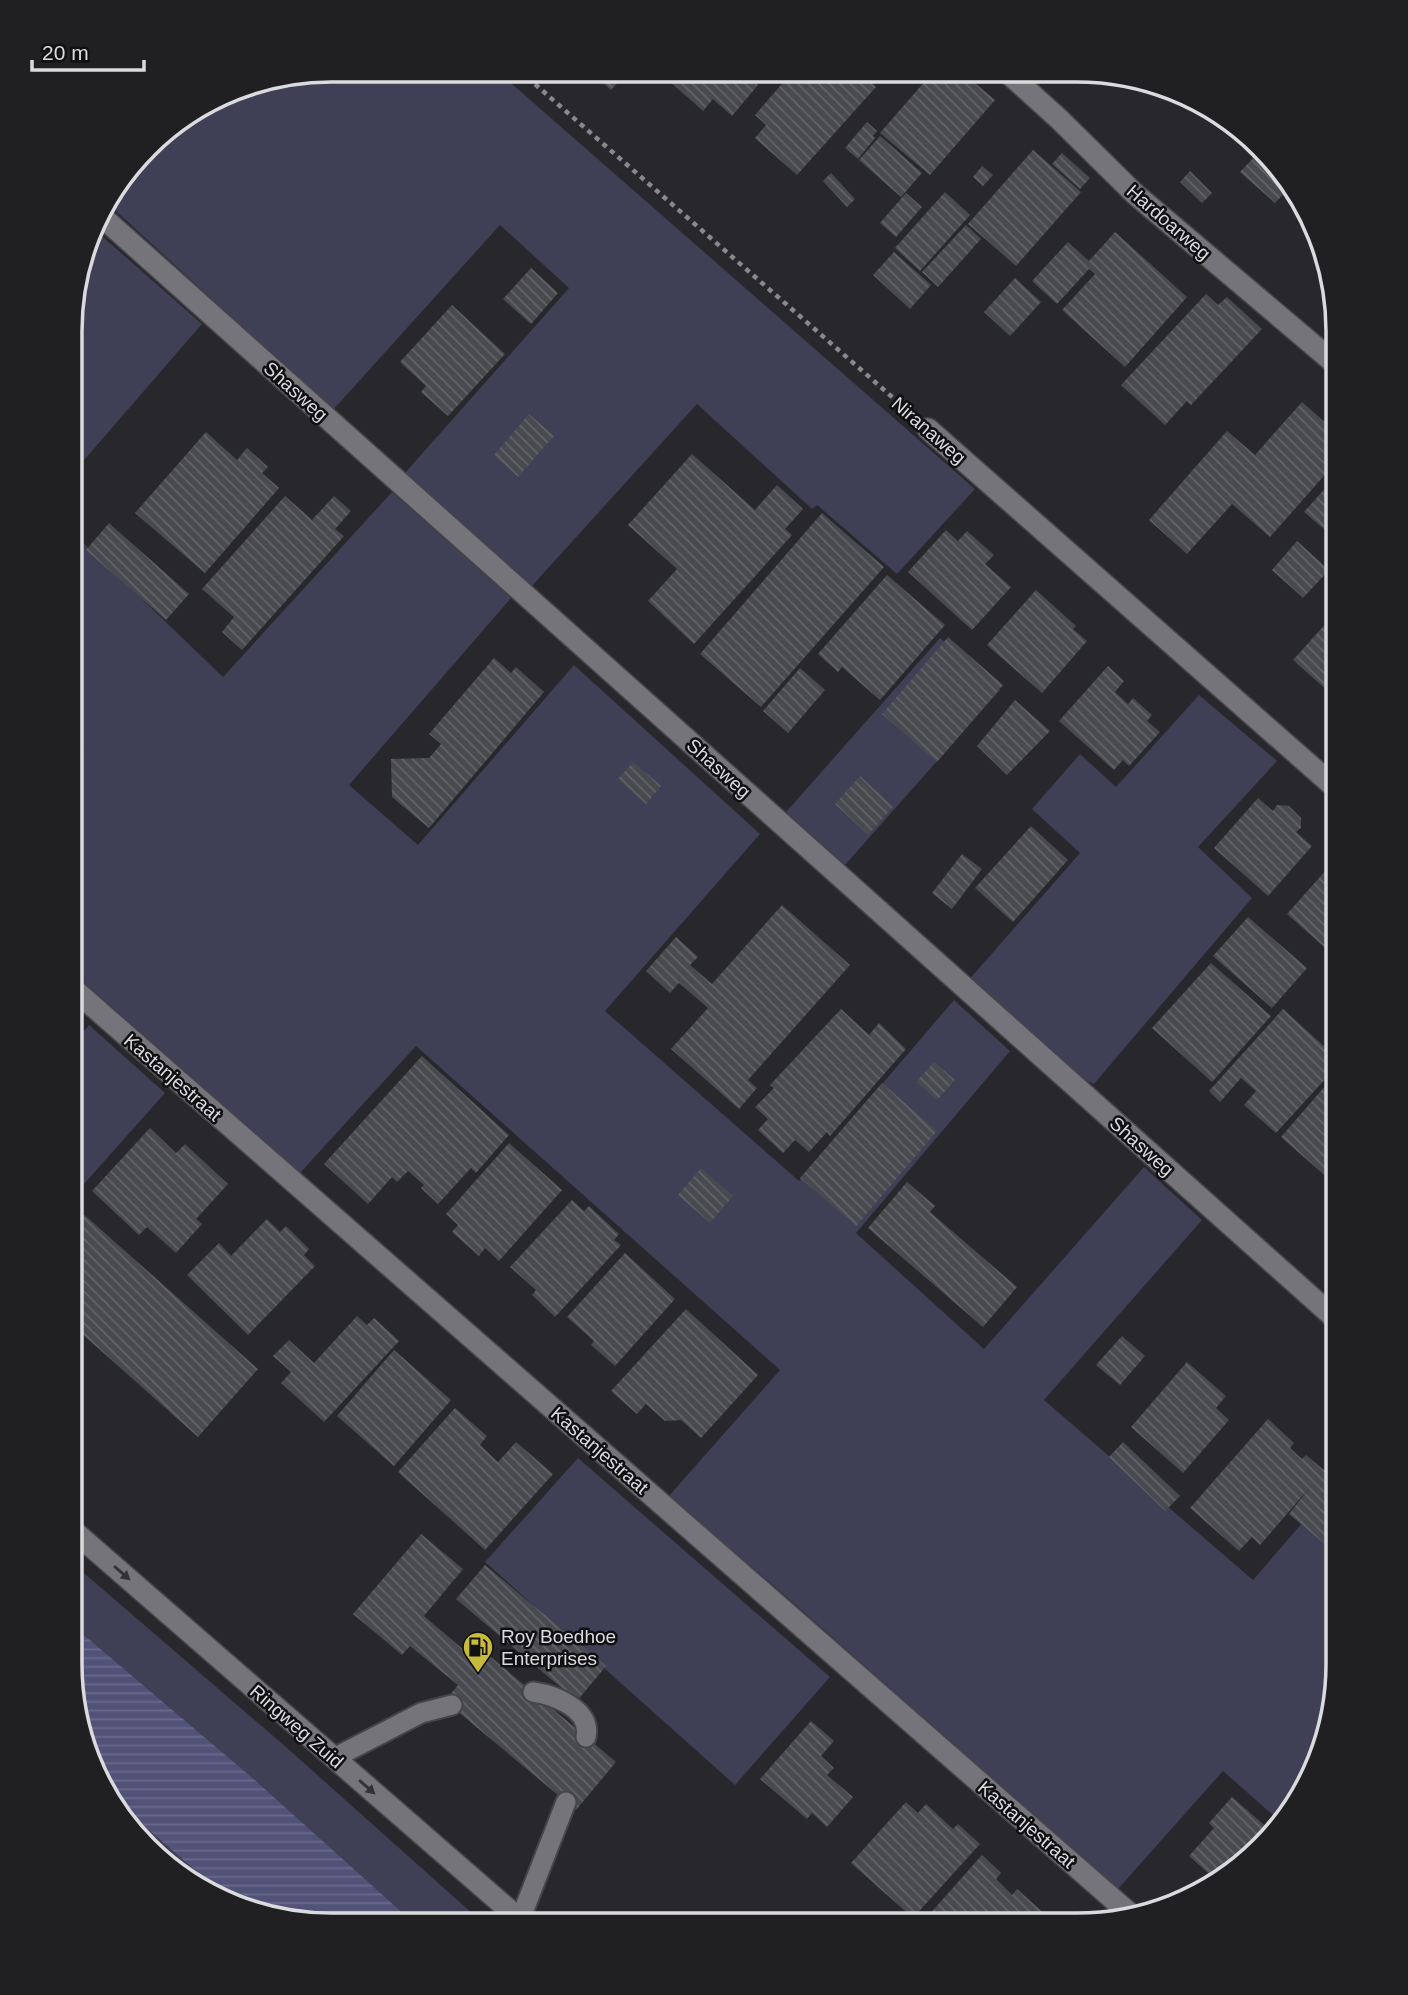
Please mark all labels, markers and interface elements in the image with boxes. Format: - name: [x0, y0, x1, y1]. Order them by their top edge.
- scale bar: [32, 28, 144, 72]
- text: 20 m: [42, 41, 89, 64]
- street label: Hardoarweg: [1123, 181, 1215, 264]
- street label: Shasweg: [260, 357, 332, 425]
- street label: Niranaweg: [888, 393, 970, 468]
- street label: Shasweg: [683, 734, 755, 802]
- street label: Kastanjestraat: [120, 1030, 226, 1126]
- street label: Shasweg: [1106, 1112, 1178, 1180]
- street label: Kastanjestraat: [547, 1403, 653, 1499]
- one-way arrow: [113, 1565, 130, 1580]
- place label: Roy Boedhoe Enterprises: [501, 1626, 616, 1669]
- fuel station icon: Roy Boedhoe Enterprises: [461, 1630, 495, 1674]
- street label: Ringweg Zuid: [246, 1680, 347, 1772]
- street label: Kastanjestraat: [974, 1777, 1080, 1873]
- one-way arrow: [359, 1779, 376, 1794]

